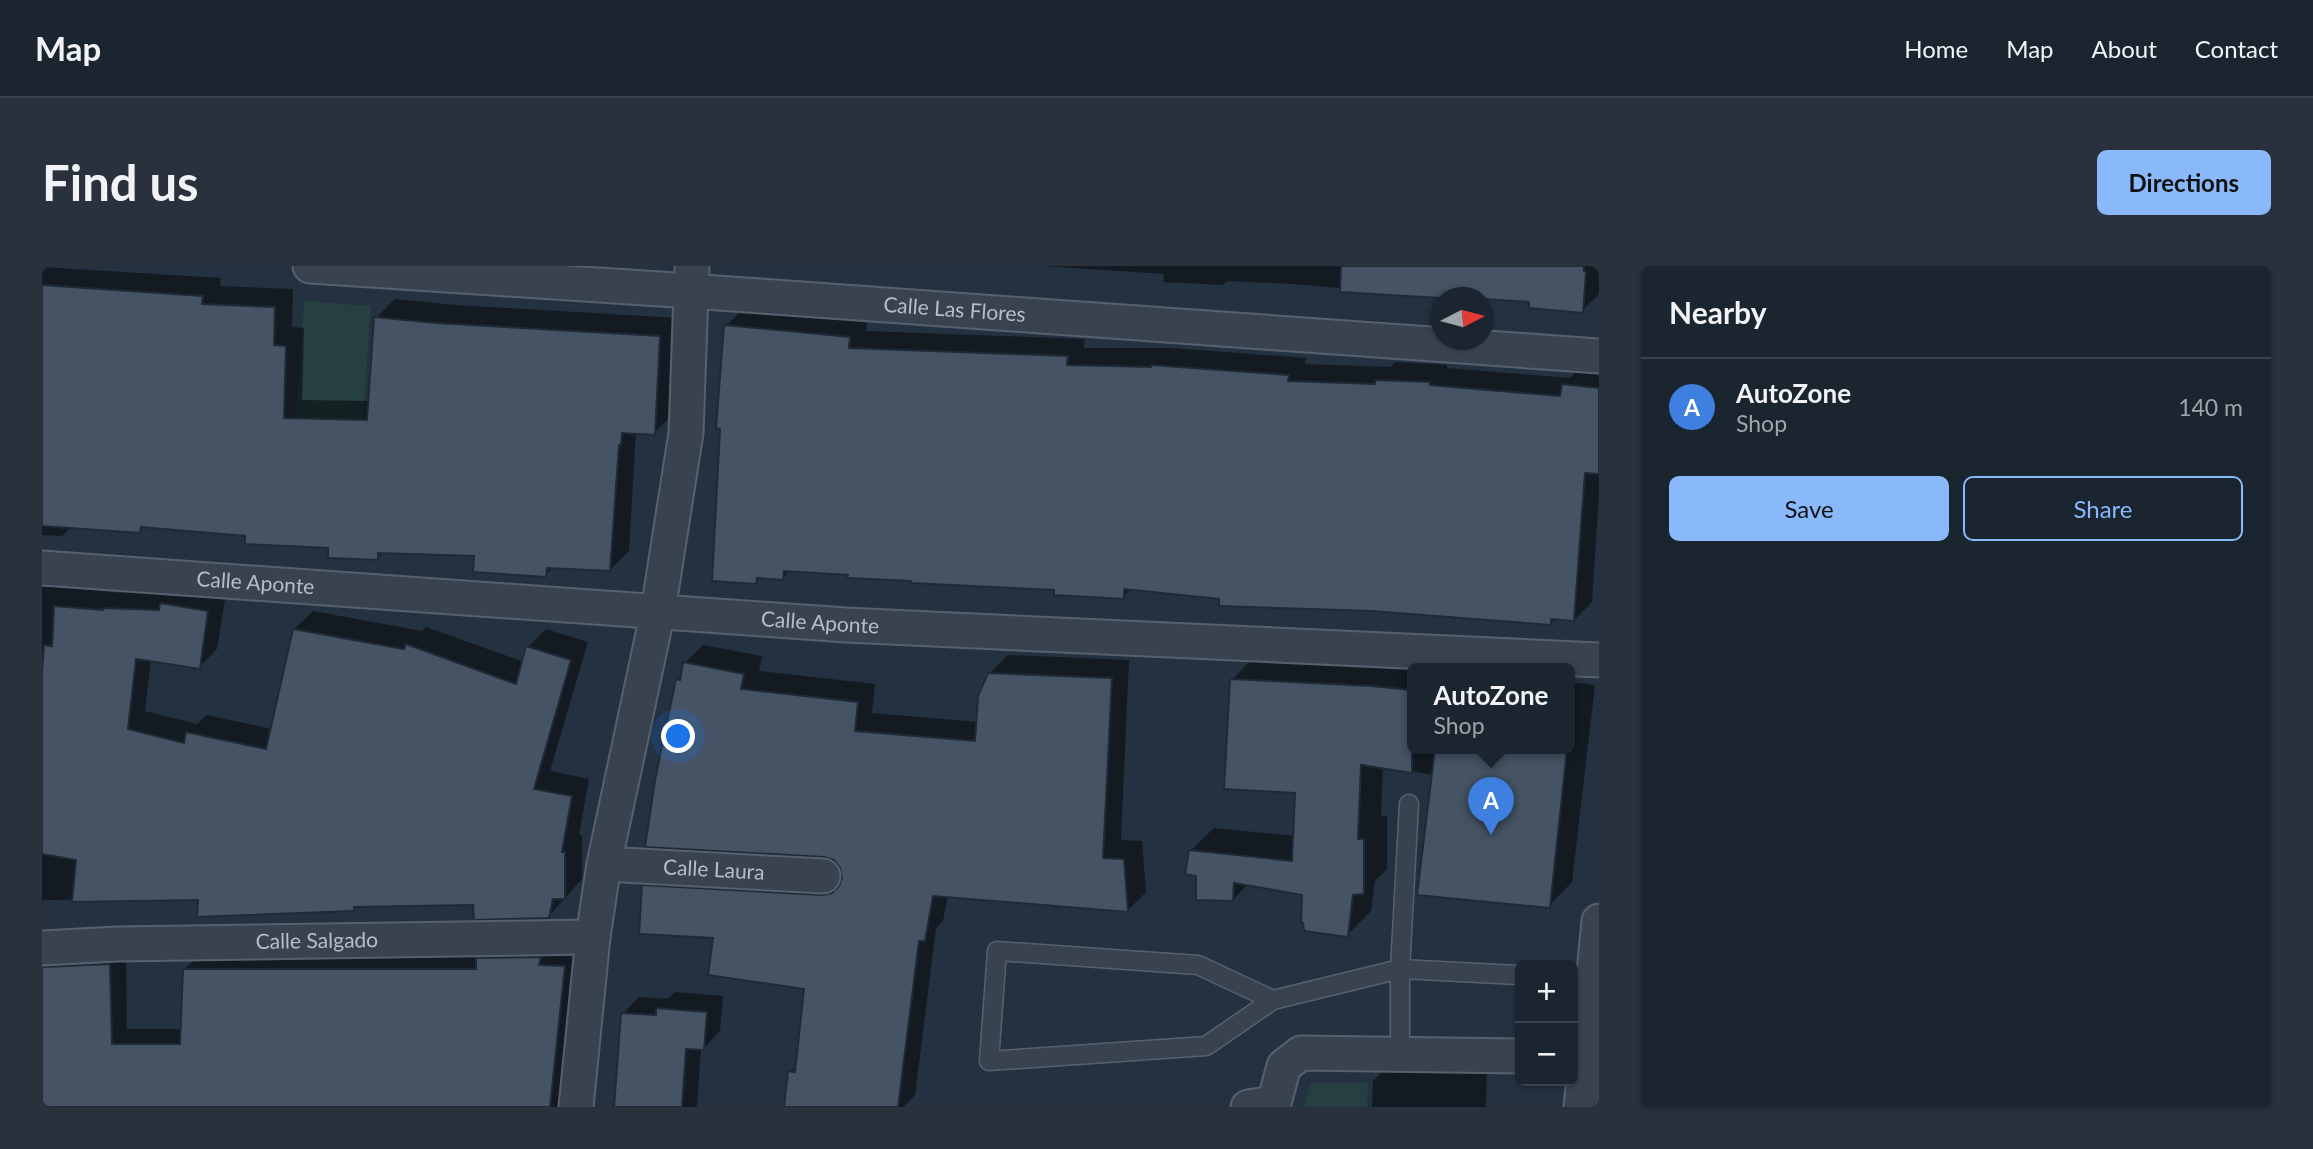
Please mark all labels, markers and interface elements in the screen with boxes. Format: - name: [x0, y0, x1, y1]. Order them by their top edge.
- text: Map: [35, 28, 101, 68]
- text: Home: [1904, 34, 1968, 63]
- text: Map: [2006, 34, 2054, 63]
- text: About: [2092, 34, 2157, 63]
- text: Contact: [2195, 34, 2278, 63]
- button: Directions: [2097, 150, 2271, 215]
- text: Find us: [42, 153, 199, 211]
- north arrow: [1431, 287, 1494, 350]
- street label: Calle Las Flores: [883, 291, 1027, 326]
- text: Nearby: [1669, 294, 1767, 330]
- text: AutoZone: [1736, 377, 1851, 409]
- text: A: [1684, 393, 1700, 421]
- text: 140 m: [2178, 393, 2243, 421]
- text: Shop: [1736, 409, 1787, 437]
- button: Save: [1669, 476, 1949, 541]
- button: Share: [1963, 476, 2243, 541]
- street label: Calle Aponte: [196, 565, 315, 598]
- street label: Calle Aponte: [760, 605, 880, 638]
- popup: [1407, 663, 1575, 754]
- text: AutoZone: [1433, 679, 1549, 711]
- text: Shop: [1433, 711, 1485, 739]
- your location: [661, 719, 695, 753]
- pin: A: [1468, 777, 1514, 835]
- street label: Calle Laura: [662, 853, 765, 884]
- street label: Calle Salgado: [255, 926, 378, 953]
- map controls: [1515, 960, 1578, 1086]
- button: +: [1515, 960, 1578, 1023]
- button: −: [1515, 1023, 1578, 1086]

